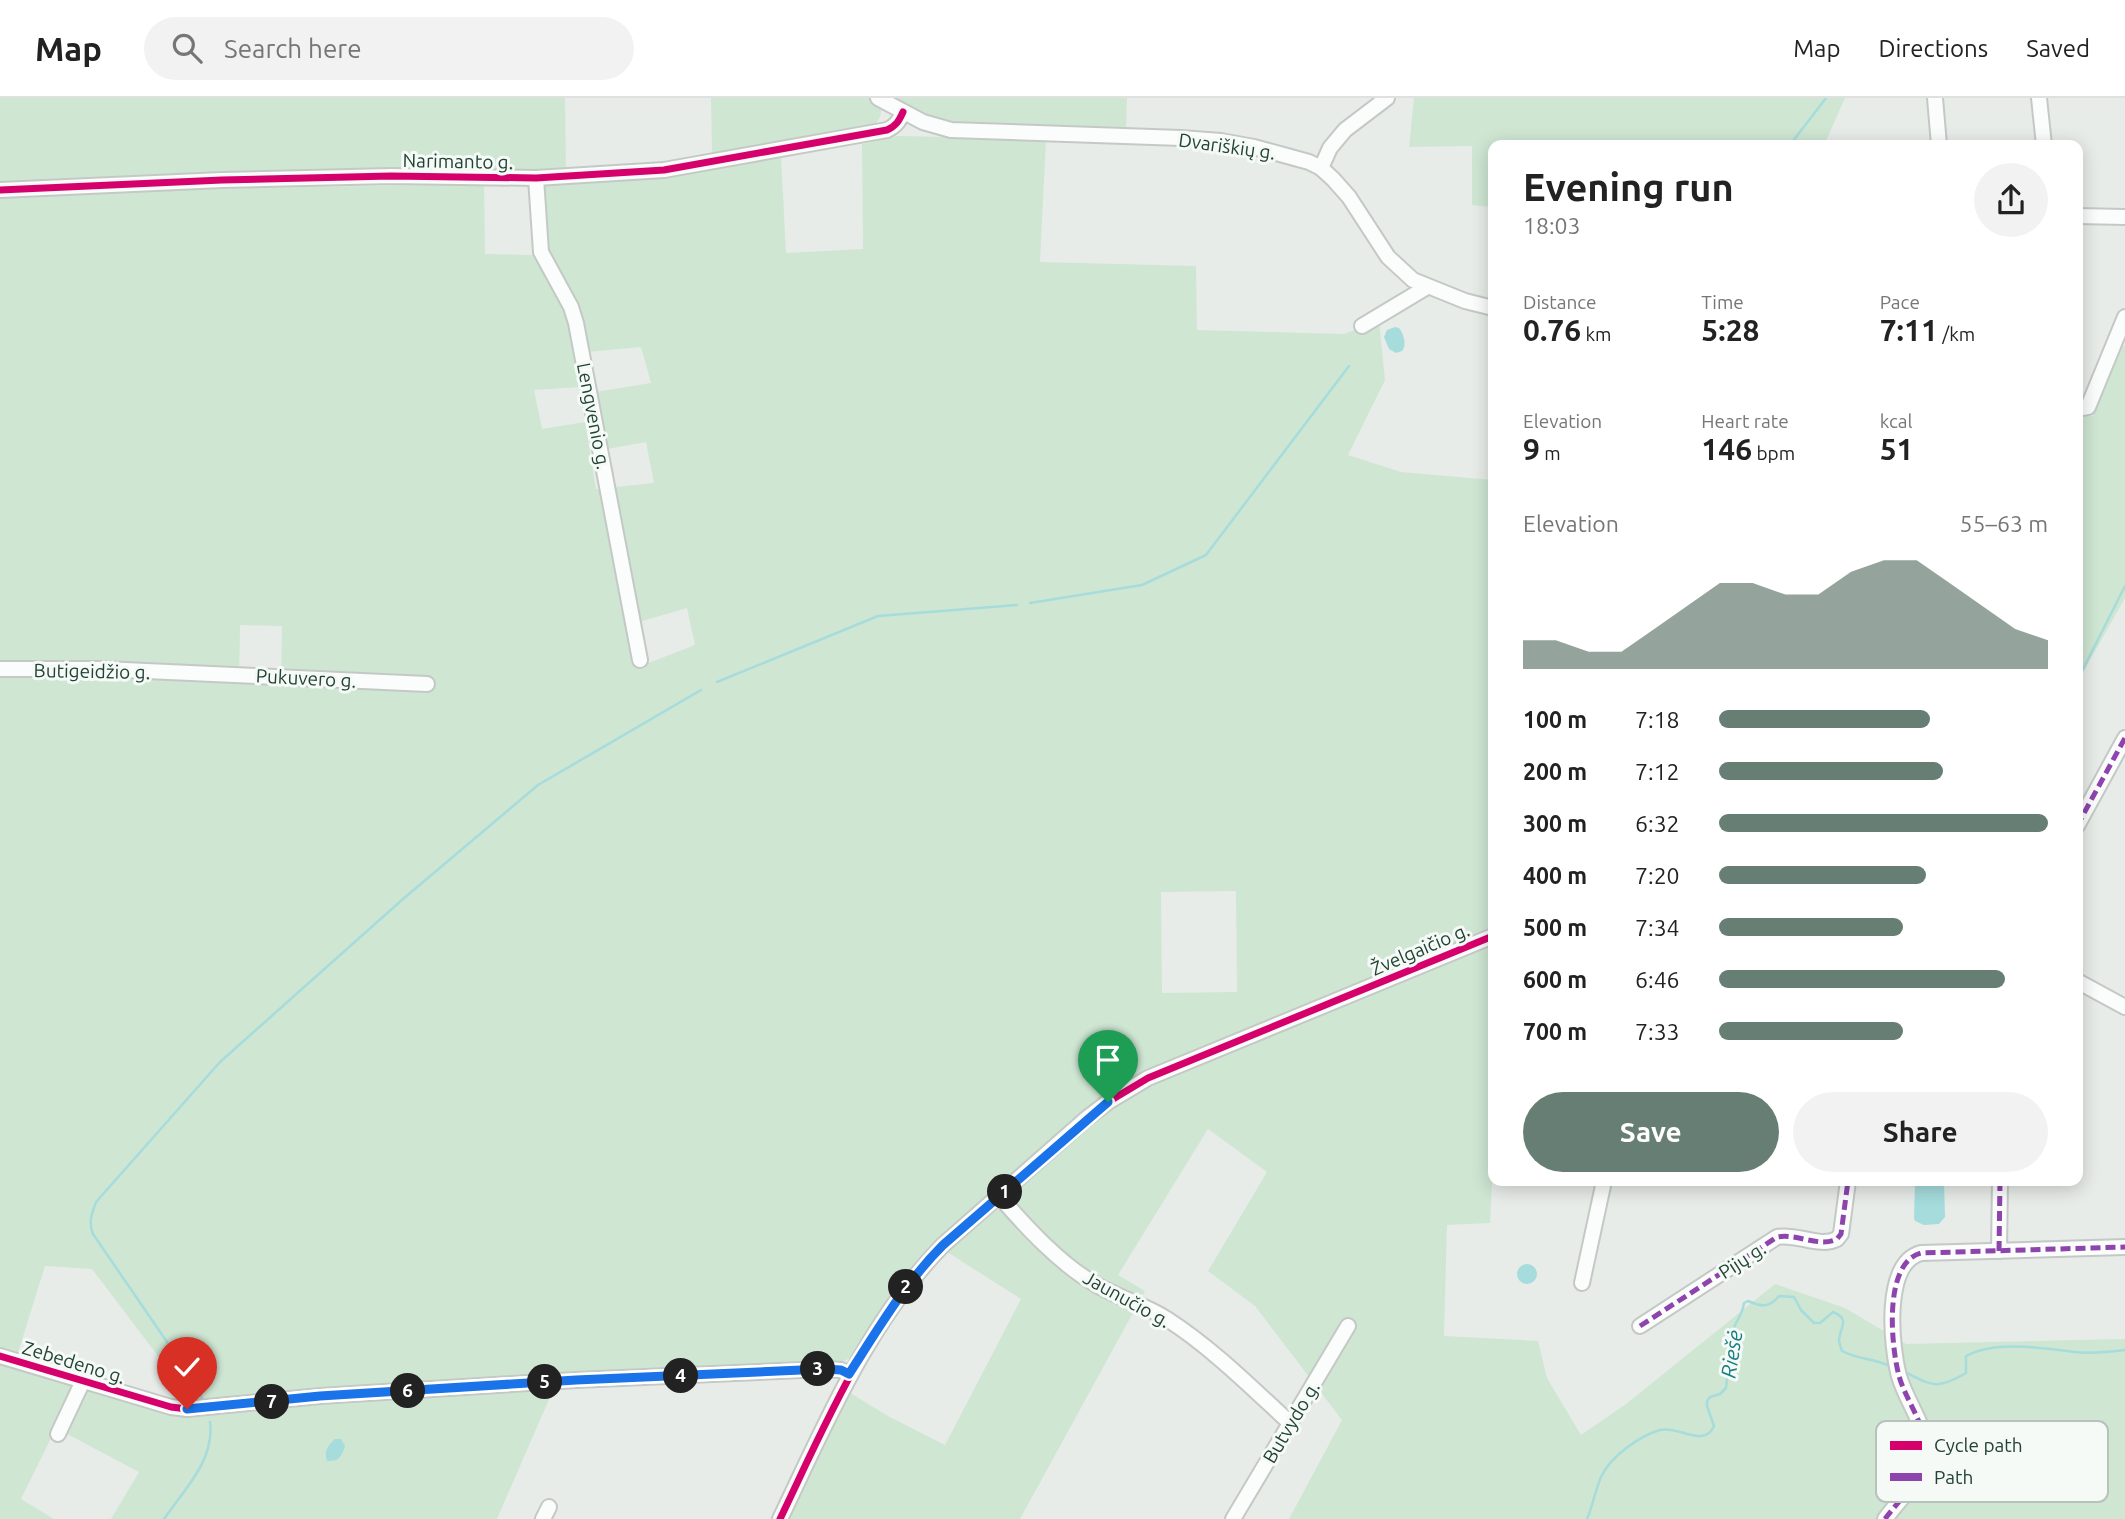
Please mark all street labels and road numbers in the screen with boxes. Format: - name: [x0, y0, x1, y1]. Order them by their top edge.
- street label: Dvariškių g.: [1177, 128, 1277, 164]
- street label: Narimanto g.: [402, 149, 514, 173]
- street label: Lengvenio g.: [573, 361, 615, 471]
- street label: Butigeidžio g.: [34, 659, 150, 683]
- street label: Pukuvero g.: [255, 664, 357, 692]
- street label: Žvelgaičio g.: [1367, 918, 1473, 980]
- street label: Pijų g.: [1714, 1237, 1770, 1283]
- street label: Jaunučio g.: [1080, 1266, 1174, 1332]
- street label: Zebedeno g.: [20, 1336, 128, 1388]
- street label: Butvydo g.: [1258, 1377, 1324, 1467]

